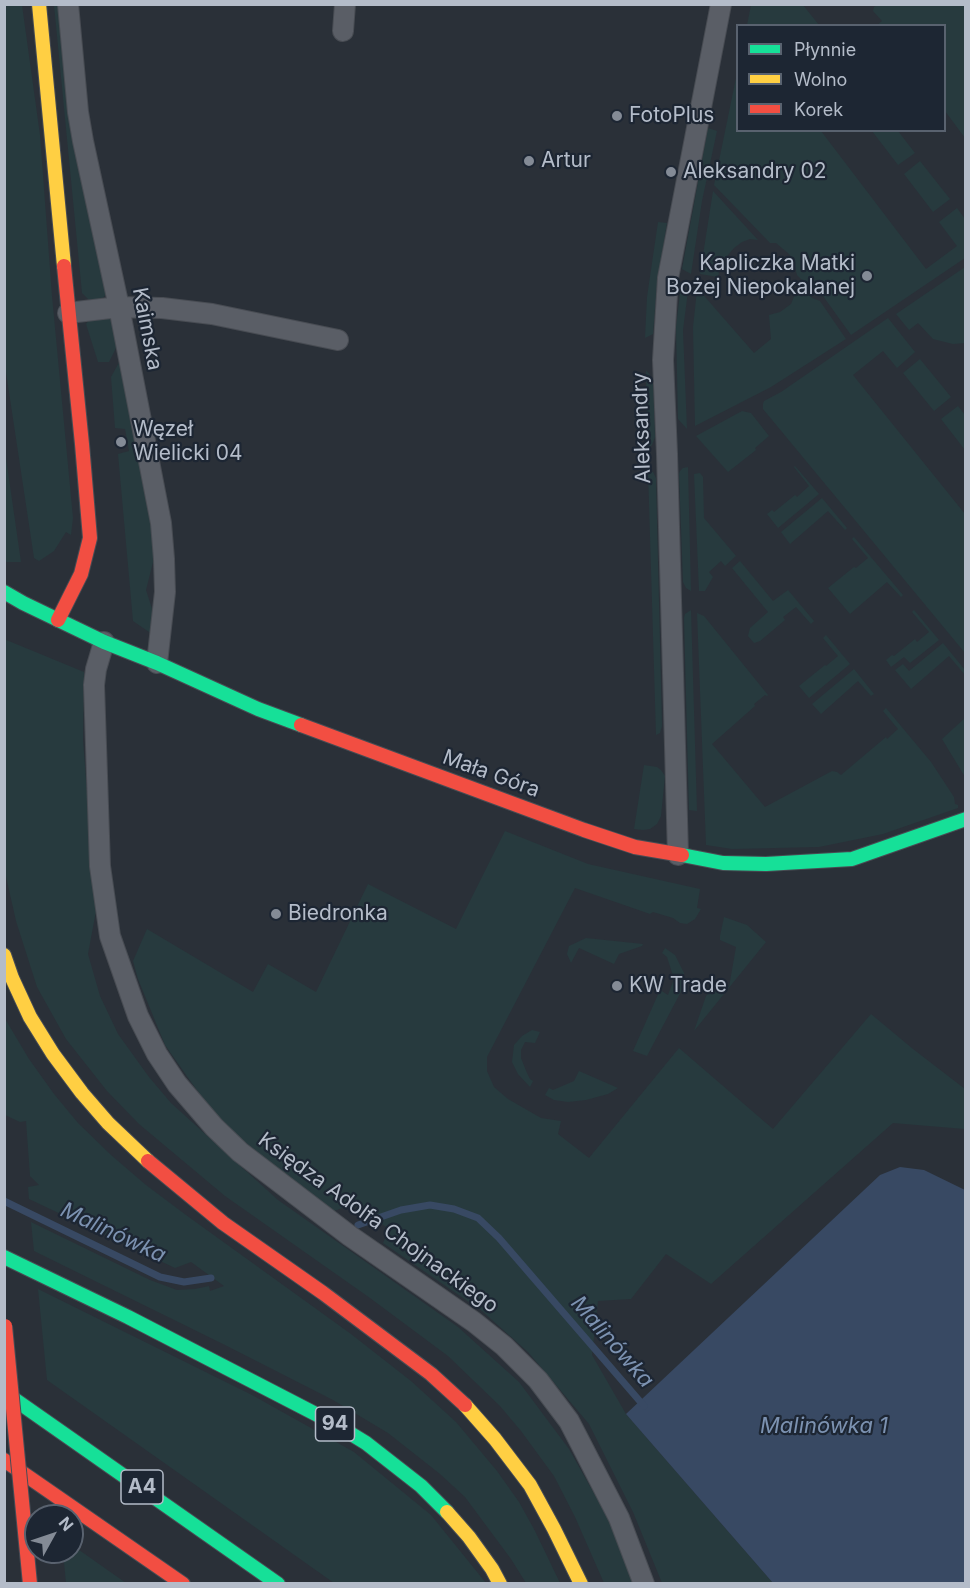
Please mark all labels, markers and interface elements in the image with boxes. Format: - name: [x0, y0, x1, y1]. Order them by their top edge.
- legend: [736, 24, 946, 132]
- text: Płynnie: [794, 39, 856, 60]
- text: Wolno: [794, 69, 847, 90]
- text: Korek: [794, 99, 843, 120]
- place label: FotoPlus: [629, 103, 714, 129]
- marker: FotoPlus: [610, 109, 624, 123]
- place label: Artur: [541, 148, 591, 174]
- marker: Artur: [522, 154, 536, 168]
- place label: Aleksandry 02: [683, 159, 826, 185]
- marker: Aleksandry 02: [664, 165, 678, 179]
- place label: Kapliczka Matki Bożej Niepokalanej: [666, 251, 855, 301]
- marker: Kapliczka Matki Bożej Niepokalanej: [860, 269, 874, 283]
- street label: Kaimska: [127, 285, 167, 373]
- street label: Aleksandry: [627, 372, 657, 484]
- place label: Węzeł Wielicki 04: [133, 417, 243, 467]
- marker: Węzeł Wielicki 04: [114, 435, 128, 449]
- street label: Mała Góra: [439, 745, 543, 803]
- place label: Biedronka: [288, 901, 388, 927]
- marker: Biedronka: [269, 907, 283, 921]
- place label: KW Trade: [629, 973, 727, 999]
- marker: KW Trade: [610, 979, 624, 993]
- street label: Księdza Adolfa Chojnackiego: [253, 1127, 503, 1319]
- water label: Malinówka: [56, 1197, 170, 1269]
- water label: Malinówka: [565, 1291, 659, 1393]
- road number: 94: [316, 1407, 354, 1441]
- water label: Malinówka 1: [760, 1413, 888, 1439]
- road number: A4: [121, 1470, 163, 1504]
- north arrow: [24, 1504, 84, 1564]
- text: N: [55, 1513, 78, 1535]

